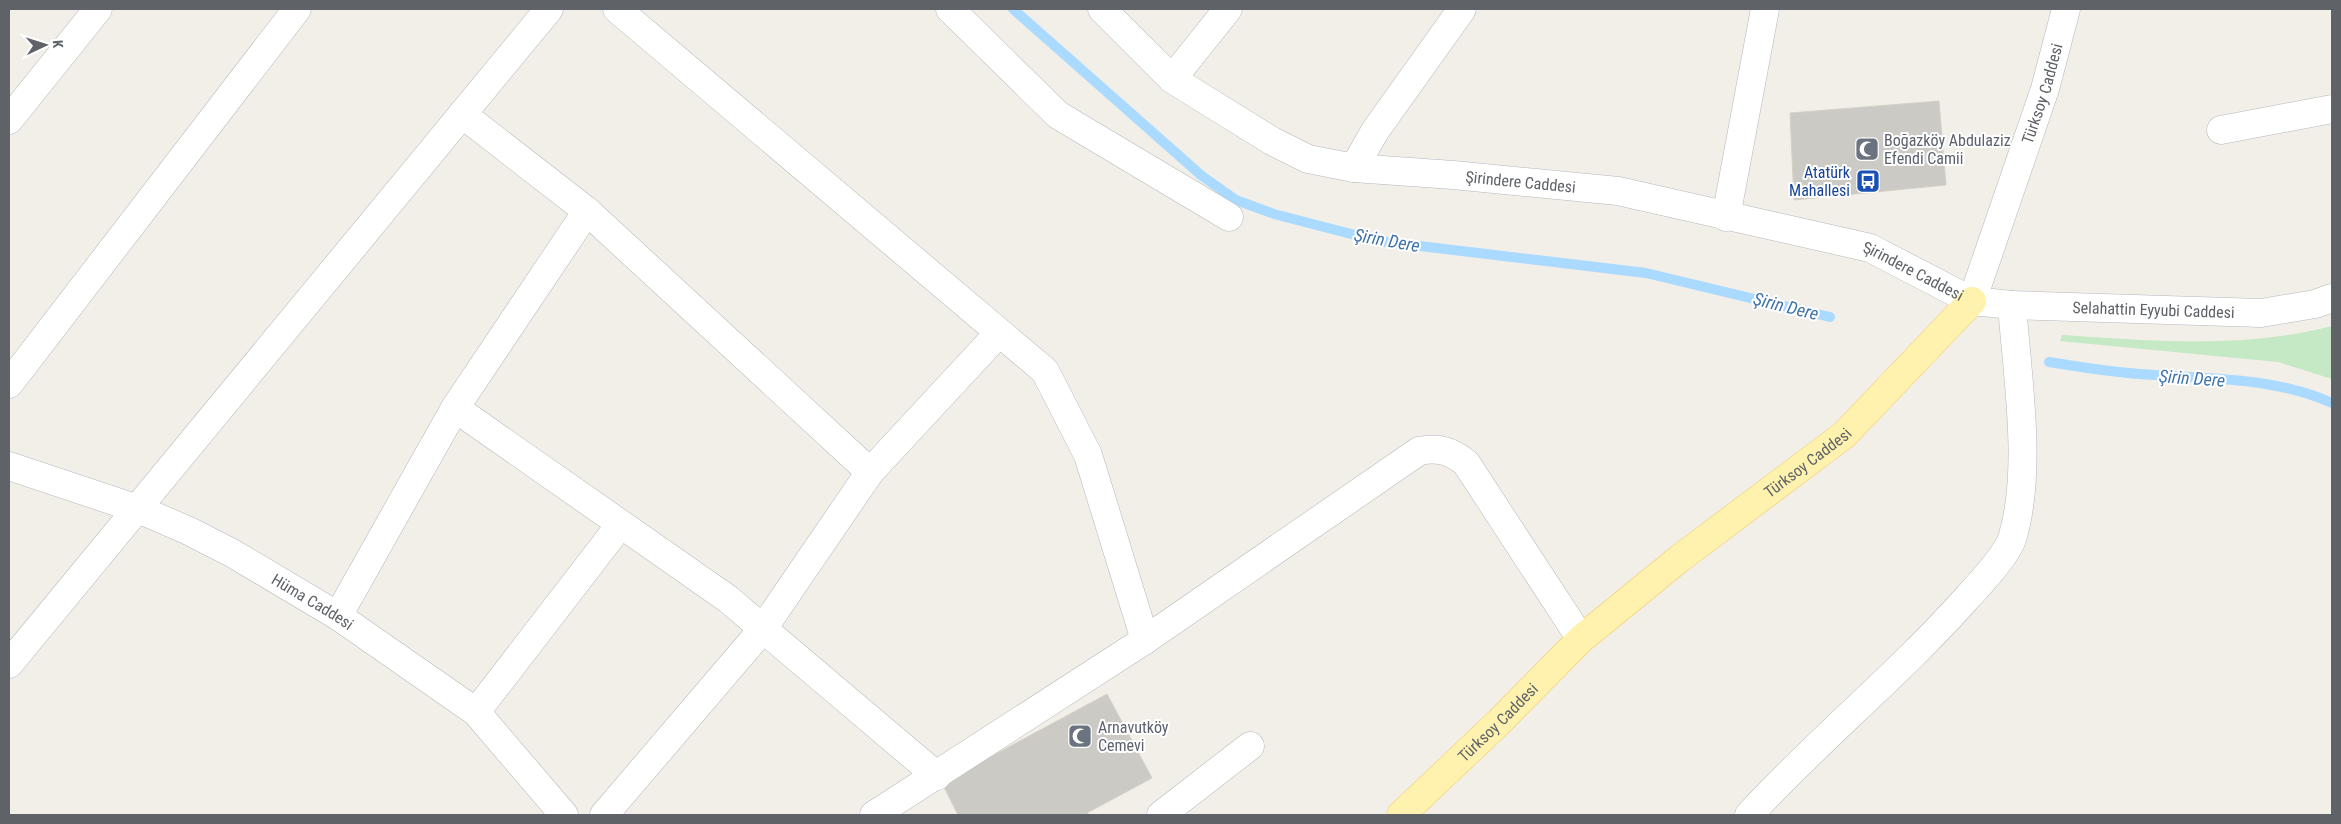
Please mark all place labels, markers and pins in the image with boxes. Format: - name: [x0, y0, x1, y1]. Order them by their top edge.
- place label: Boğazköy Abdulaziz Efendi Camii: [1884, 131, 2011, 168]
- mosque icon: Boğazköy Abdulaziz Efendi Camii: [1854, 136, 1880, 162]
- place label: Atatürk Mahallesi: [1789, 163, 1851, 200]
- bus stop icon: Atatürk Mahallesi: [1855, 168, 1881, 194]
- place label: Arnavutköy Cemevi: [1098, 718, 1169, 755]
- mosque icon: Arnavutköy Cemevi: [1067, 723, 1093, 749]

